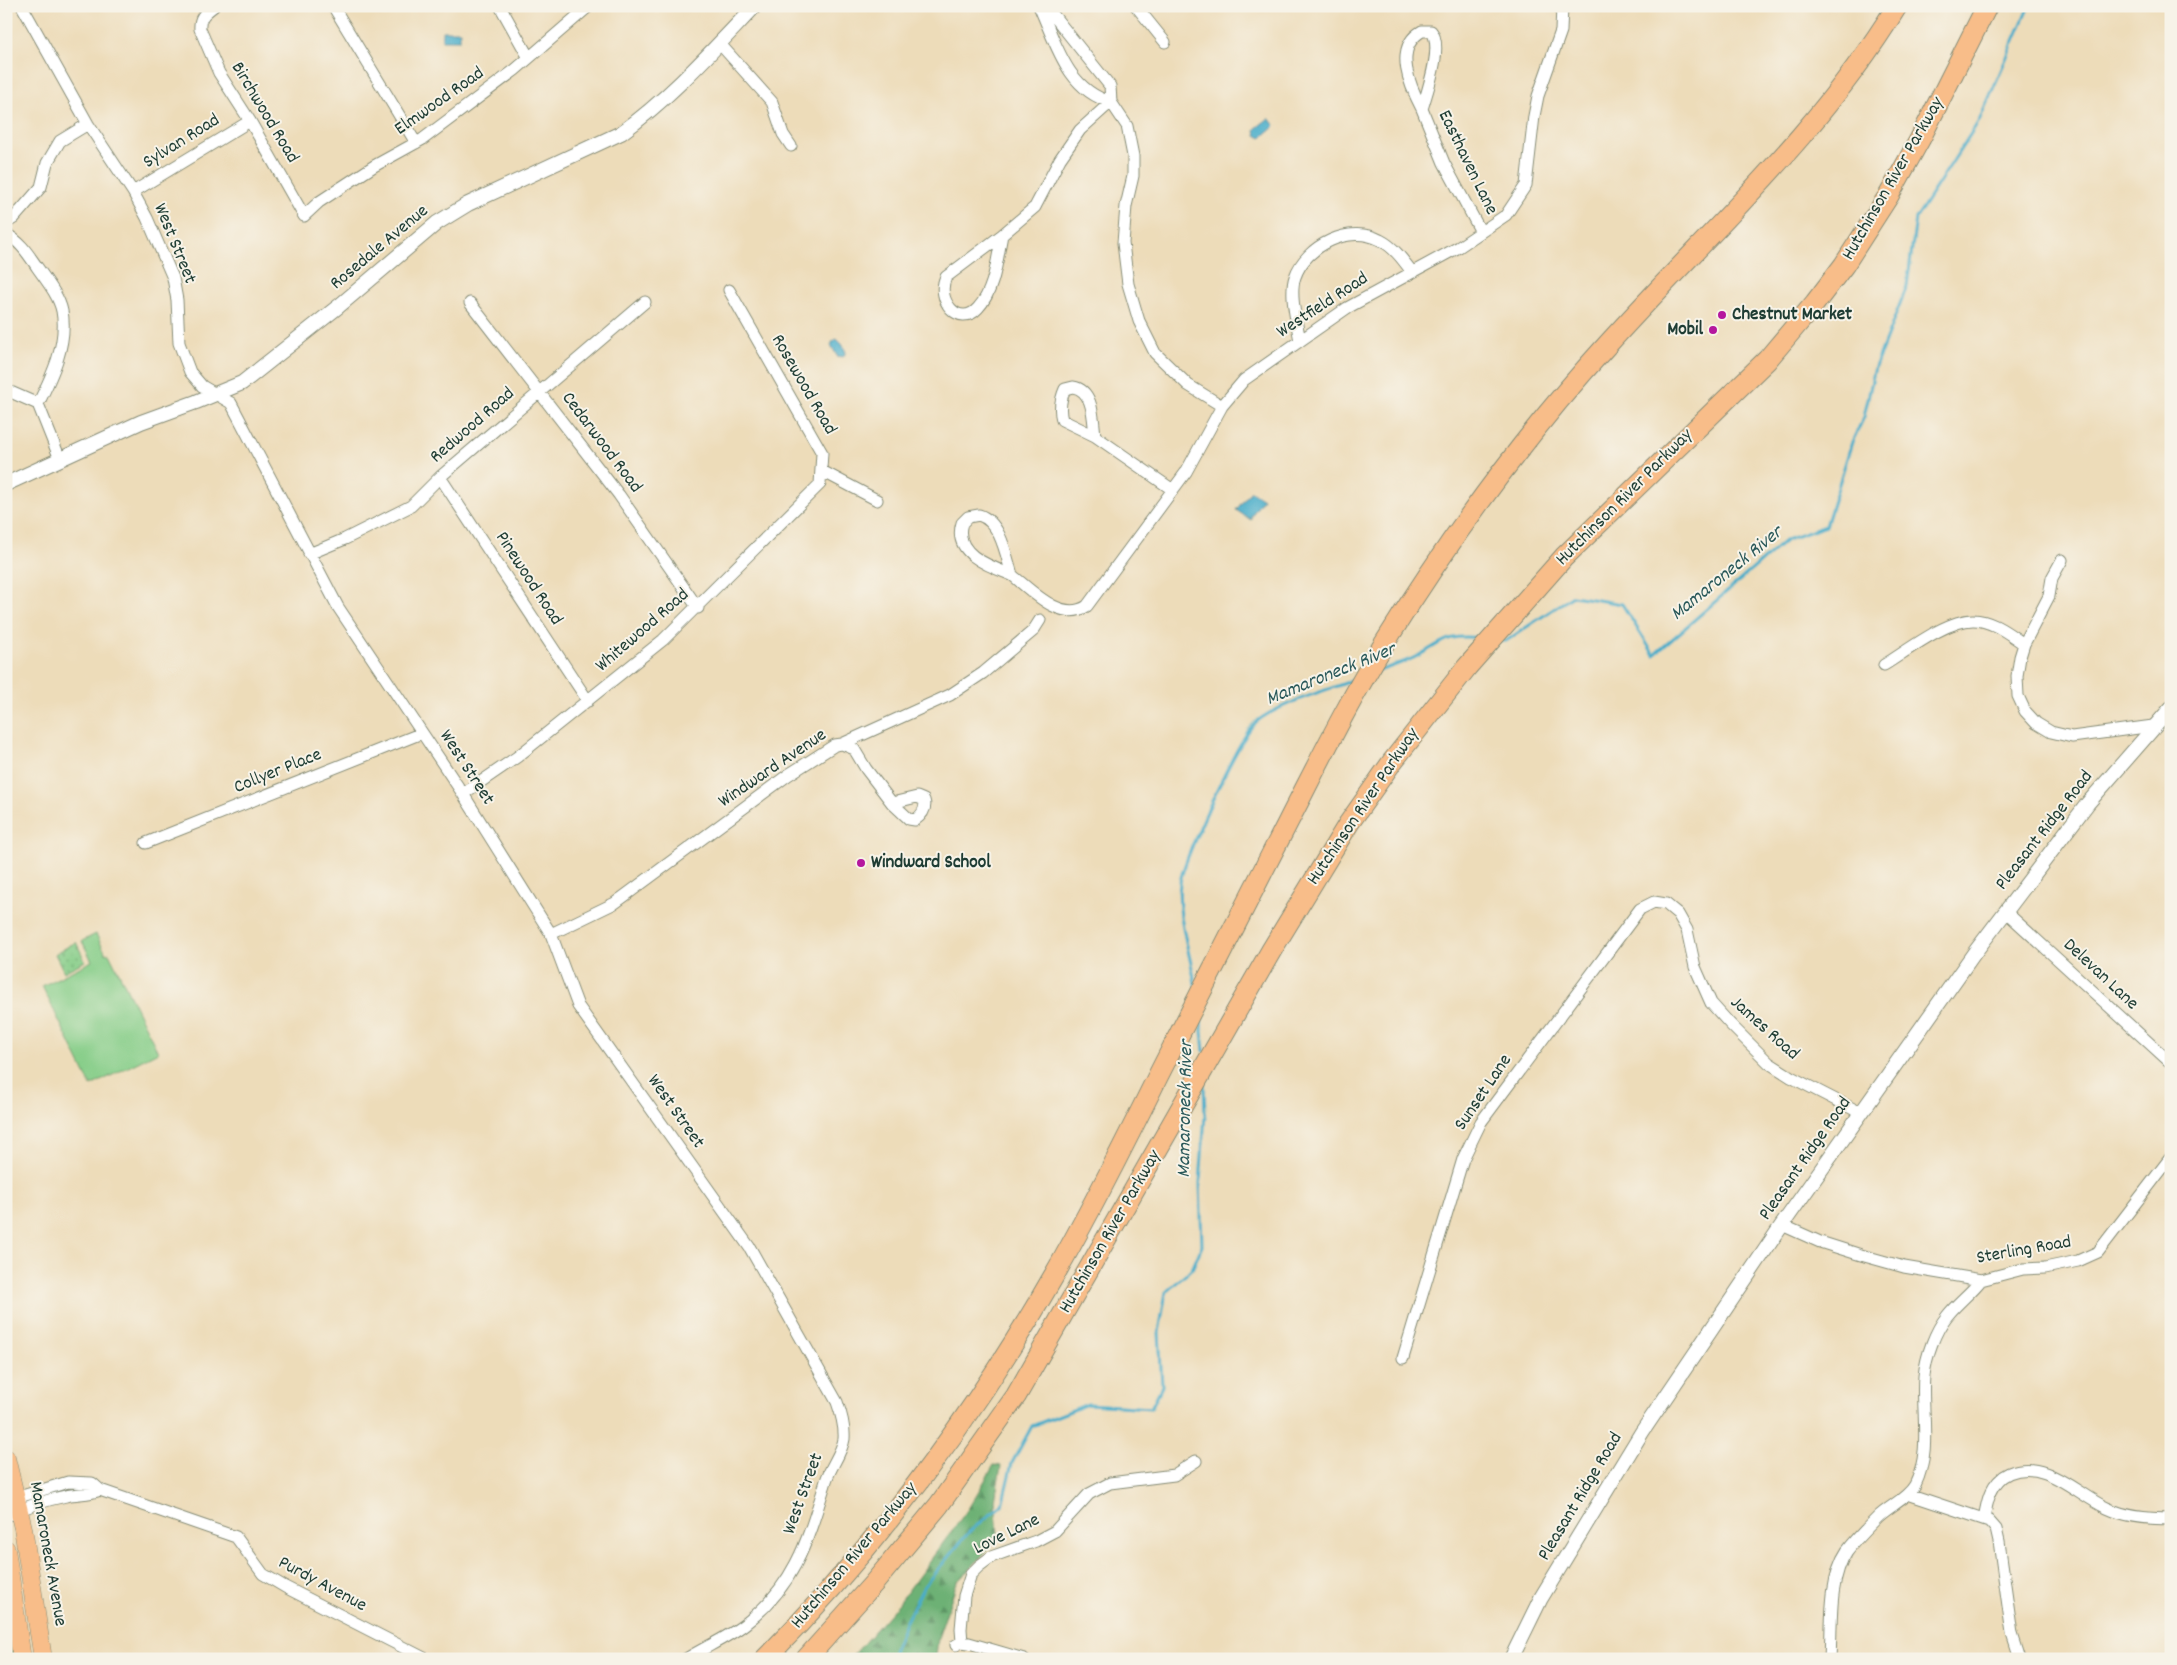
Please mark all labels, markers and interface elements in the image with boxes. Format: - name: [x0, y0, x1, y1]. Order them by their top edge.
- street label: Birchwood Road: [223, 57, 305, 169]
- street label: Elmwood Road: [390, 61, 490, 143]
- street label: Hutchinson River Parkway: [1836, 92, 1952, 266]
- street label: Easthaven Lane: [1430, 106, 1504, 220]
- street label: Sylvan Road: [138, 108, 226, 176]
- street label: Rosedale Avenue: [325, 199, 435, 297]
- street label: West Street: [146, 200, 202, 288]
- street label: Westfield Road: [1272, 266, 1374, 346]
- place label: Chestnut Market: [1732, 302, 1852, 329]
- marker: Chestnut Market: [1716, 309, 1728, 321]
- place label: Mobil: [1667, 317, 1703, 344]
- marker: Mobil: [1707, 324, 1719, 336]
- street label: Rosewood Road: [763, 330, 843, 440]
- street label: Redwood Road: [425, 382, 521, 470]
- street label: Cedarwood Road: [554, 387, 648, 499]
- street label: Hutchinson River Parkway: [1550, 423, 1700, 573]
- water label: Mamaroneck River: [1665, 518, 1791, 628]
- street label: Pinewood Road: [487, 527, 569, 631]
- street label: Whitewood Road: [590, 583, 696, 679]
- water label: Mamaroneck River: [1262, 635, 1402, 714]
- street label: Windward Avenue: [713, 723, 833, 815]
- street label: Hutchinson River Parkway: [1301, 723, 1427, 891]
- street label: West Street: [432, 725, 500, 811]
- street label: Collyer Place: [230, 742, 326, 802]
- street label: Pleasant Ridge Road: [1990, 765, 2100, 897]
- place label: Windward School: [871, 850, 991, 877]
- marker: Windward School: [855, 857, 867, 869]
- street label: Delevan Lane: [2056, 933, 2144, 1017]
- street label: James Road: [1723, 990, 1805, 1068]
- water label: Mamaroneck River: [1171, 1038, 1201, 1178]
- street label: Sunset Lane: [1449, 1049, 1519, 1137]
- street label: West Street: [640, 1070, 710, 1154]
- street label: Pleasant Ridge Road: [1753, 1092, 1859, 1226]
- street label: Hutchinson River Parkway: [1053, 1145, 1169, 1319]
- street label: Sterling Road: [1974, 1229, 2074, 1273]
- street label: Pleasant Ridge Road: [1532, 1428, 1630, 1566]
- street label: West Street: [777, 1450, 831, 1538]
- street label: Hutchinson River Parkway: [785, 1476, 925, 1635]
- street label: Mamaroneck Avenue: [21, 1480, 73, 1628]
- street label: Love Lane: [969, 1507, 1045, 1563]
- street label: Purdy Avenue: [273, 1550, 371, 1620]

